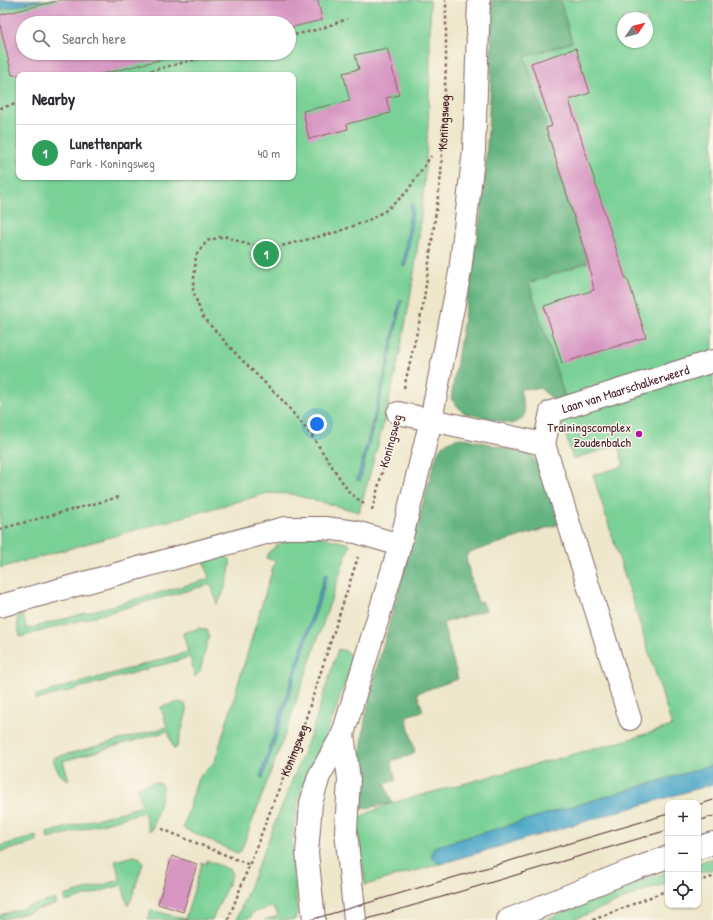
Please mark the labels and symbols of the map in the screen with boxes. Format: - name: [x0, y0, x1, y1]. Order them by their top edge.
- north arrow: [617, 12, 653, 48]
- street label: Koningsweg: [433, 95, 454, 150]
- pin: 1: [253, 239, 279, 269]
- street label: Laan van Maarschalkerweerd: [560, 360, 691, 417]
- street label: Koningsweg: [374, 412, 406, 470]
- your location: [307, 414, 327, 434]
- place label: Trainingscomplex Zoudenbalch: [547, 418, 632, 451]
- marker: Trainingscomplex Zoudenbalch: [634, 429, 644, 439]
- street label: Koningsweg: [276, 721, 312, 779]

